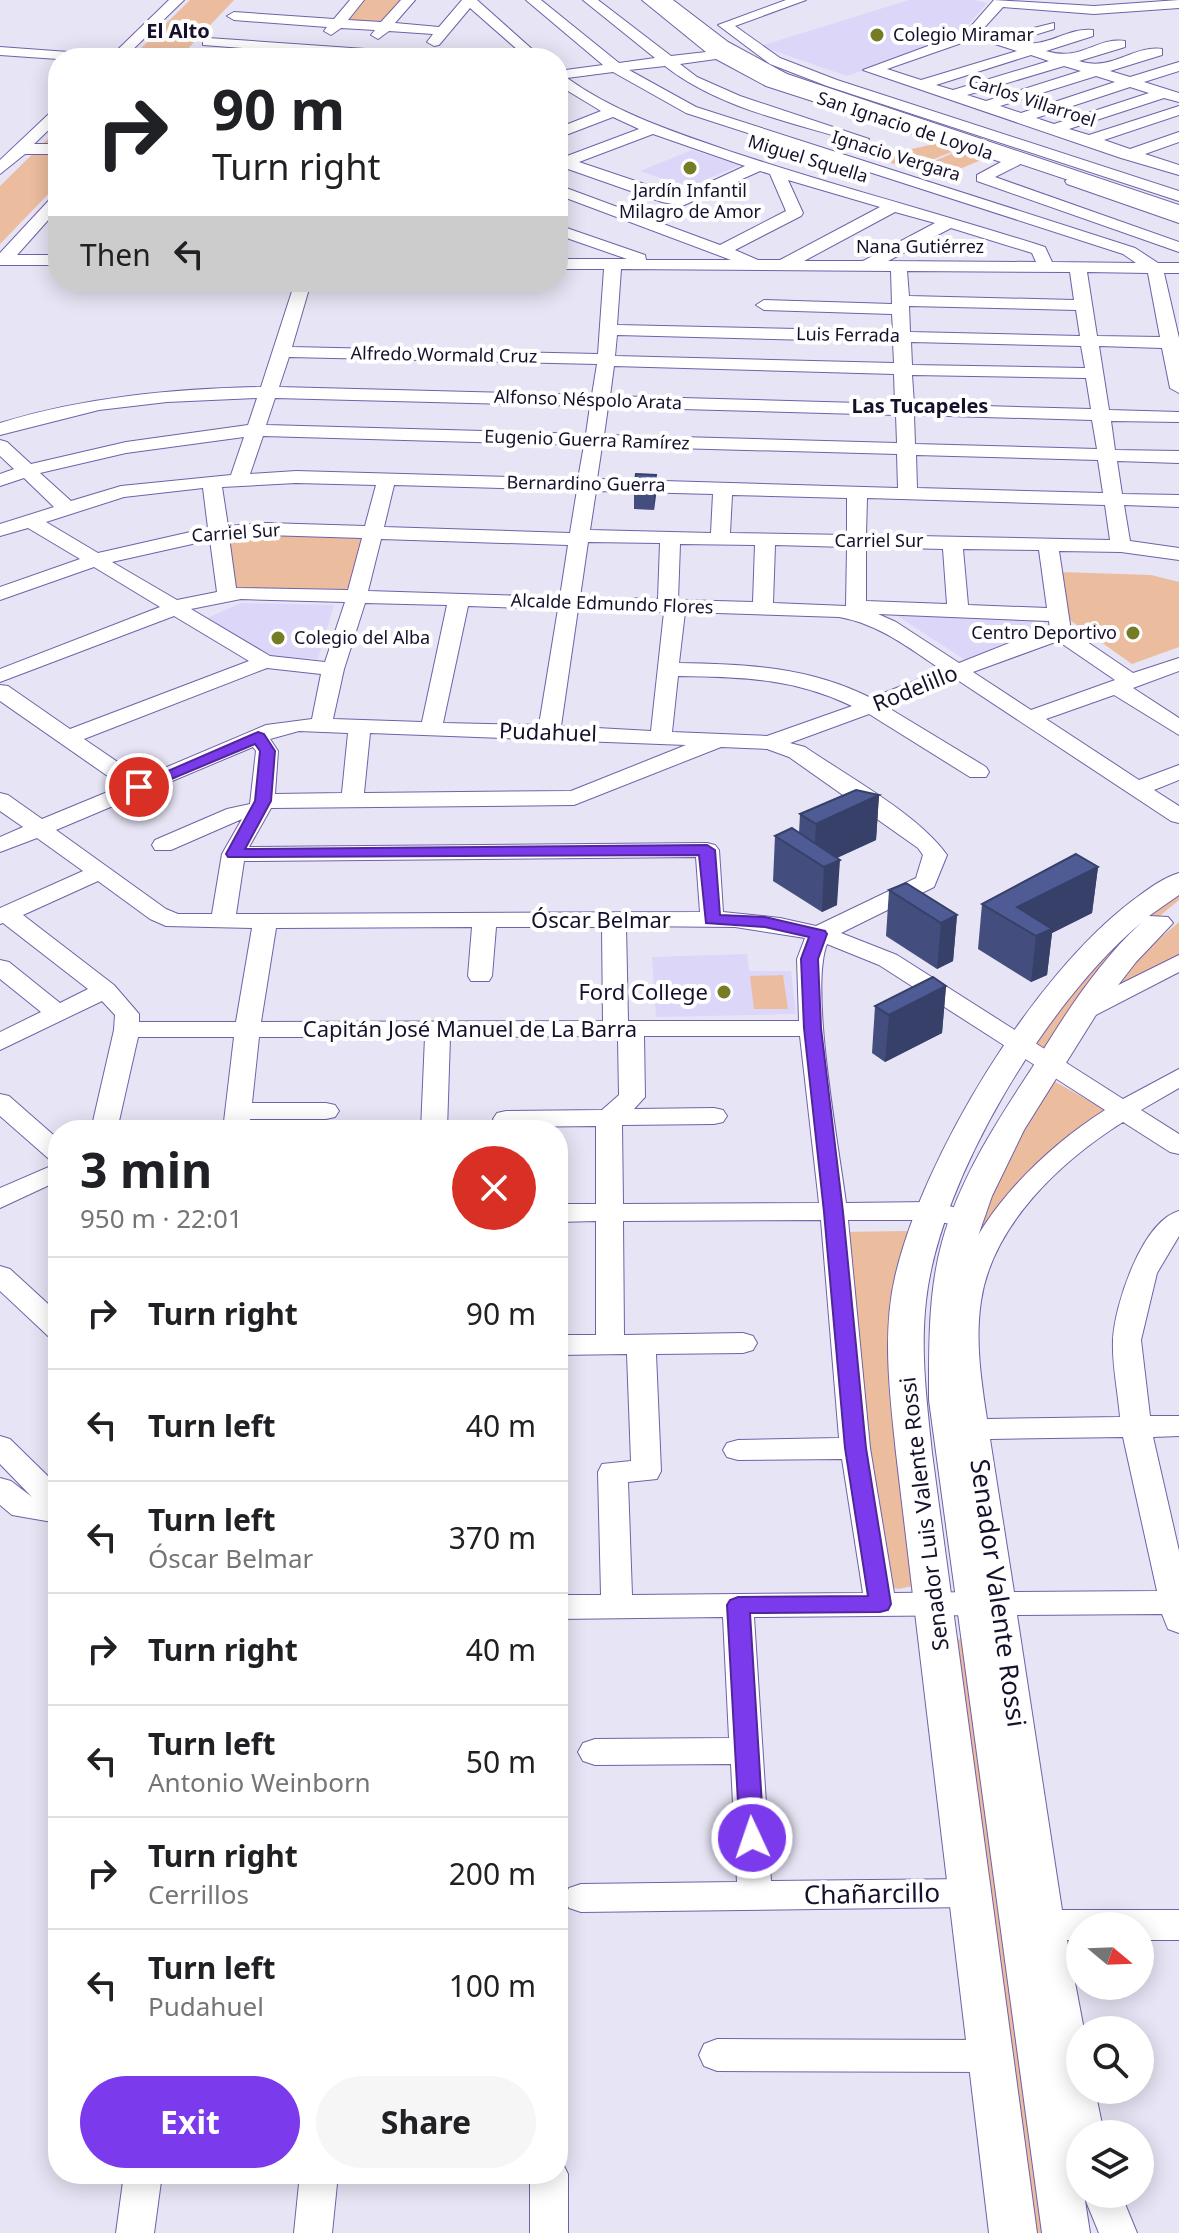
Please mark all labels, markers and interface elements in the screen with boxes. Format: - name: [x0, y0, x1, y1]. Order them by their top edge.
- district label: El Alto: [146, 17, 210, 44]
- place label: Colegio Miramar: [893, 22, 1034, 46]
- marker: Colegio Miramar: [868, 26, 886, 44]
- street label: Carlos Villarroel: [965, 68, 1099, 132]
- text: 90 m: [212, 70, 345, 146]
- icon: right: [80, 80, 184, 184]
- street label: San Ignacio de Loyola: [814, 85, 996, 165]
- street label: Ignacio Vergara: [829, 124, 964, 186]
- street label: Miguel Squella: [745, 128, 871, 188]
- text: Turn right: [212, 142, 380, 191]
- marker: Jardín Infantil Milagro de Amor: [681, 159, 699, 177]
- place label: Jardín Infantil Milagro de Amor: [619, 178, 762, 223]
- icon: left: [167, 232, 211, 276]
- text: Then: [80, 234, 151, 275]
- street label: Nana Gutiérrez: [856, 234, 984, 258]
- street label: Luis Ferrada: [796, 321, 900, 347]
- street label: Alfredo Wormald Cruz: [351, 340, 538, 368]
- street label: Alfonso Néspolo Arata: [493, 384, 683, 414]
- district label: Las Tucapeles: [852, 392, 988, 419]
- street label: Eugenio Guerra Ramírez: [484, 423, 690, 455]
- street label: Bernardino Guerra: [506, 470, 666, 496]
- street label: Carriel Sur: [191, 517, 282, 547]
- street label: Carriel Sur: [835, 528, 924, 552]
- street label: Alcalde Edmundo Flores: [510, 587, 714, 619]
- place label: Centro Deportivo: [971, 620, 1117, 644]
- marker: Centro Deportivo: [1124, 624, 1142, 642]
- place label: Colegio del Alba: [294, 625, 430, 649]
- marker: Colegio del Alba: [269, 629, 287, 647]
- street label: Rodelillo: [868, 657, 961, 718]
- street label: Pudahuel: [499, 714, 598, 748]
- pin: [105, 753, 173, 821]
- icon: arrive: [117, 765, 161, 809]
- street label: Óscar Belmar: [531, 904, 671, 934]
- place label: Ford College: [578, 976, 708, 1006]
- marker: Ford College: [715, 983, 733, 1001]
- street label: Capitán José Manuel de La Barra: [303, 1013, 637, 1043]
- text: 3 min: [80, 1137, 212, 1202]
- button: close: [452, 1146, 536, 1230]
- text: 950 m · 22:01: [80, 1200, 243, 1236]
- icon: right: [80, 1291, 124, 1335]
- text: Turn right: [148, 1293, 298, 1334]
- text: 90 m: [466, 1293, 536, 1334]
- street label: Senador Luis Valente Rossi: [891, 1375, 955, 1653]
- icon: left: [80, 1403, 124, 1447]
- text: Turn left: [148, 1405, 276, 1446]
- text: 40 m: [466, 1405, 536, 1446]
- street label: Senador Valente Rossi: [962, 1457, 1036, 1729]
- text: Turn left: [148, 1499, 276, 1540]
- icon: left: [80, 1515, 124, 1559]
- text: 370 m: [449, 1517, 536, 1558]
- text: Óscar Belmar: [148, 1540, 313, 1576]
- icon: right: [80, 1627, 124, 1671]
- text: Turn right: [148, 1629, 298, 1670]
- text: 40 m: [466, 1629, 536, 1670]
- text: Turn left: [148, 1723, 276, 1764]
- icon: left: [80, 1739, 124, 1783]
- text: 50 m: [466, 1741, 536, 1782]
- text: Antonio Weinborn: [148, 1764, 371, 1800]
- position arrow: [710, 1796, 794, 1880]
- text: Turn right: [148, 1835, 298, 1876]
- icon: right: [80, 1851, 124, 1895]
- text: 200 m: [449, 1853, 536, 1894]
- street label: Chañarcillo: [804, 1874, 940, 1912]
- text: Cerrillos: [148, 1876, 249, 1912]
- north arrow: [1066, 1912, 1154, 2000]
- map controls: [1066, 1912, 1154, 2208]
- text: Turn left: [148, 1947, 276, 1988]
- icon: left: [80, 1963, 124, 2007]
- text: 100 m: [449, 1965, 536, 2006]
- text: Pudahuel: [148, 1988, 264, 2024]
- button: search: [1066, 2016, 1154, 2104]
- button: Exit: [80, 2076, 300, 2168]
- button: Share: [316, 2076, 536, 2168]
- button: layers: [1066, 2120, 1154, 2208]

